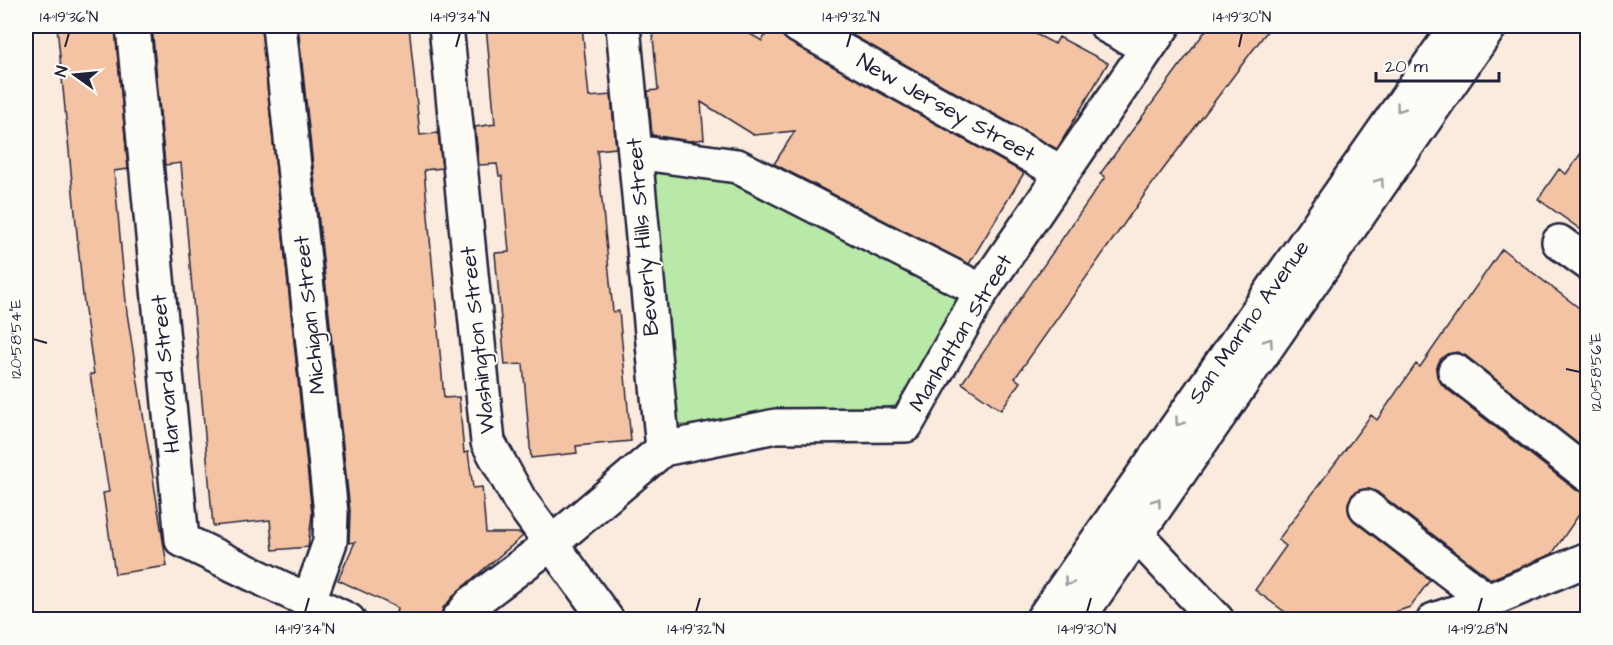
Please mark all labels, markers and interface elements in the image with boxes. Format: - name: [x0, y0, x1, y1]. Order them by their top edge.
- text: 14°19'36"N: [40, 7, 98, 28]
- text: 14°19'34"N: [430, 7, 490, 28]
- text: 14°19'32"N: [822, 7, 880, 28]
- text: 14°19'30"N: [1213, 7, 1271, 28]
- north arrow: [45, 45, 105, 105]
- scale bar: [1376, 45, 1499, 83]
- street label: New Jersey Street: [851, 46, 1041, 171]
- text: 20 m: [1385, 54, 1428, 79]
- text: N: [50, 64, 73, 79]
- one-way arrow: [1396, 101, 1407, 112]
- street label: Beverly Hills Street: [619, 137, 668, 337]
- one-way arrow: [1373, 178, 1384, 189]
- street label: Michigan Street: [286, 234, 335, 396]
- street label: San Marino Avenue: [1181, 234, 1317, 410]
- street label: Washington Street: [453, 244, 504, 435]
- street label: Manhattan Street: [902, 248, 1020, 418]
- street label: Harvard Street: [144, 293, 188, 455]
- text: 120°58'54"E: [6, 299, 27, 379]
- text: 120°58'56"E: [1586, 333, 1607, 411]
- one-way arrow: [1262, 338, 1273, 349]
- one-way arrow: [1175, 416, 1186, 427]
- one-way arrow: [1150, 497, 1161, 508]
- one-way arrow: [1064, 576, 1075, 587]
- text: 14°19'34"N: [275, 619, 335, 640]
- text: 14°19'32"N: [667, 619, 725, 640]
- text: 14°19'30"N: [1058, 619, 1116, 640]
- text: 14°19'28"N: [1448, 619, 1508, 640]

